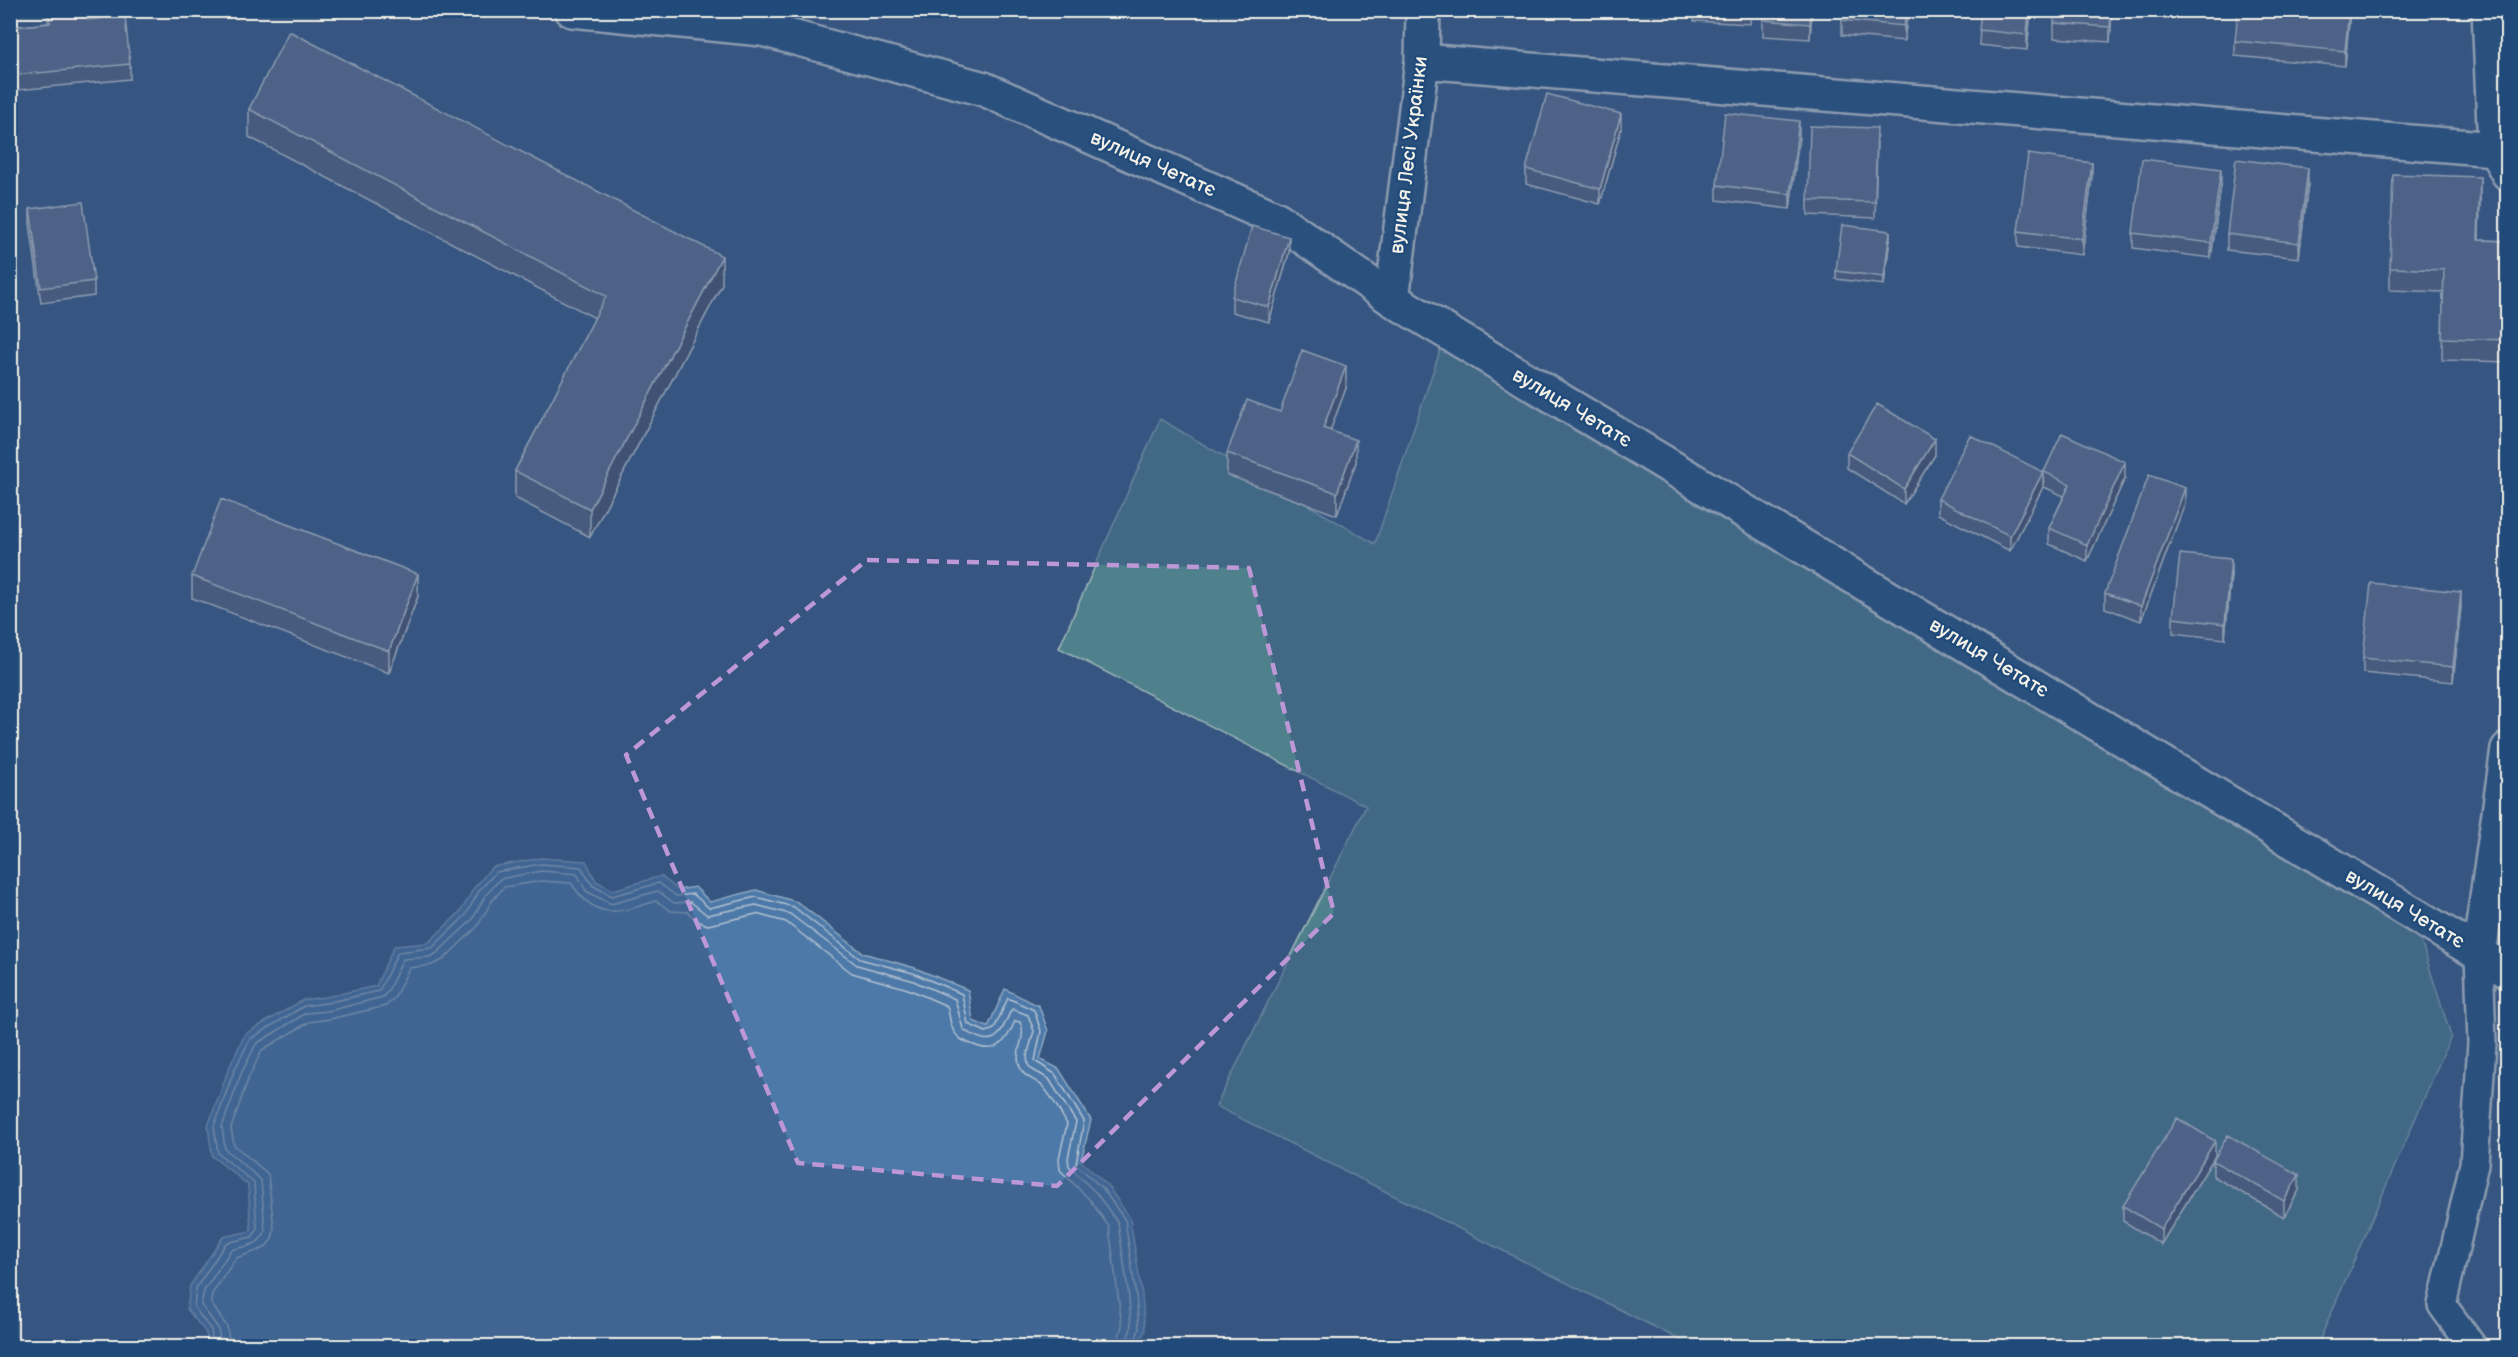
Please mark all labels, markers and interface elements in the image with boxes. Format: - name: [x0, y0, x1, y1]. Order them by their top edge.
- street label: вулиця Лесі Українки: [1385, 55, 1433, 255]
- street label: вулиця Четатє: [1086, 126, 1220, 202]
- street label: вулиця Четатє: [1508, 363, 1636, 453]
- street label: вулиця Четатє: [1925, 613, 2053, 703]
- street label: вулиця Четатє: [2341, 864, 2469, 954]

